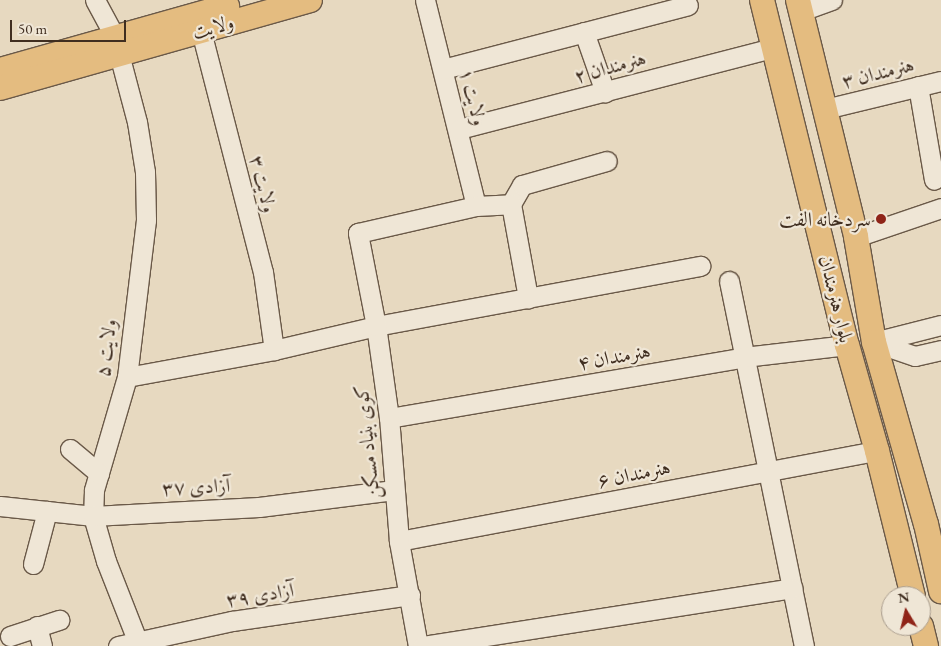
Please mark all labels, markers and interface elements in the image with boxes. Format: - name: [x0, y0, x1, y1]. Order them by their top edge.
- scale bar: [12, 10, 129, 42]
- street label: ولایت: [189, 10, 237, 44]
- text: 50 m: [18, 19, 47, 38]
- street label: هنرمندان ۲: [571, 46, 649, 88]
- street label: هنرمندان ۳: [839, 52, 917, 94]
- street label: ولایت ۱: [454, 66, 492, 128]
- street label: ولایت ۳: [244, 153, 282, 215]
- place label: سردخانه الفت: [779, 207, 871, 231]
- marker: سردخانه الفت: [875, 213, 887, 225]
- street label: بلوار هنرمندان: [814, 253, 858, 345]
- street label: ولایت ۵: [90, 318, 122, 378]
- street label: هنرمندان ۴: [576, 339, 652, 375]
- street label: کوی بنیاد مسکن: [349, 384, 385, 500]
- street label: هنرمندان ۶: [596, 455, 672, 493]
- street label: آزادی ۳۷: [161, 473, 231, 501]
- street label: آزادی ۳۹: [224, 578, 296, 612]
- north arrow: [881, 586, 931, 636]
- text: N: [897, 587, 911, 607]

